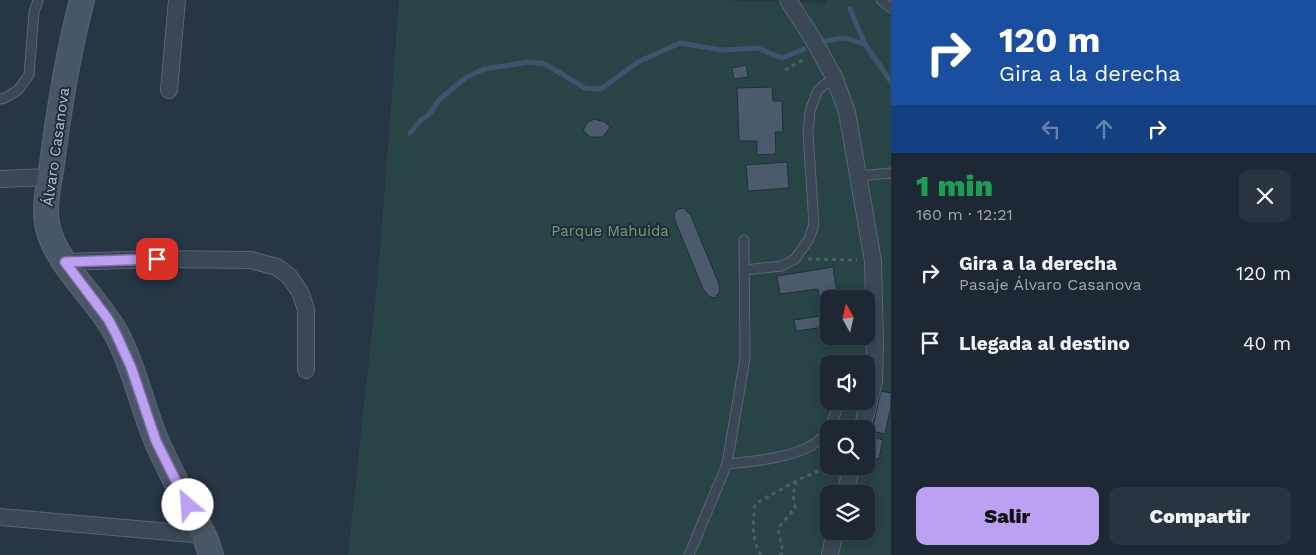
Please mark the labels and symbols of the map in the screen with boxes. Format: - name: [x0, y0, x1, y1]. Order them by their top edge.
- street label: Álvaro Casanova: [39, 86, 73, 208]
- park label: Parque Mahuida: [551, 222, 669, 240]
- pin: [136, 238, 178, 280]
- north arrow: [820, 290, 875, 345]
- position arrow: [161, 478, 213, 530]

